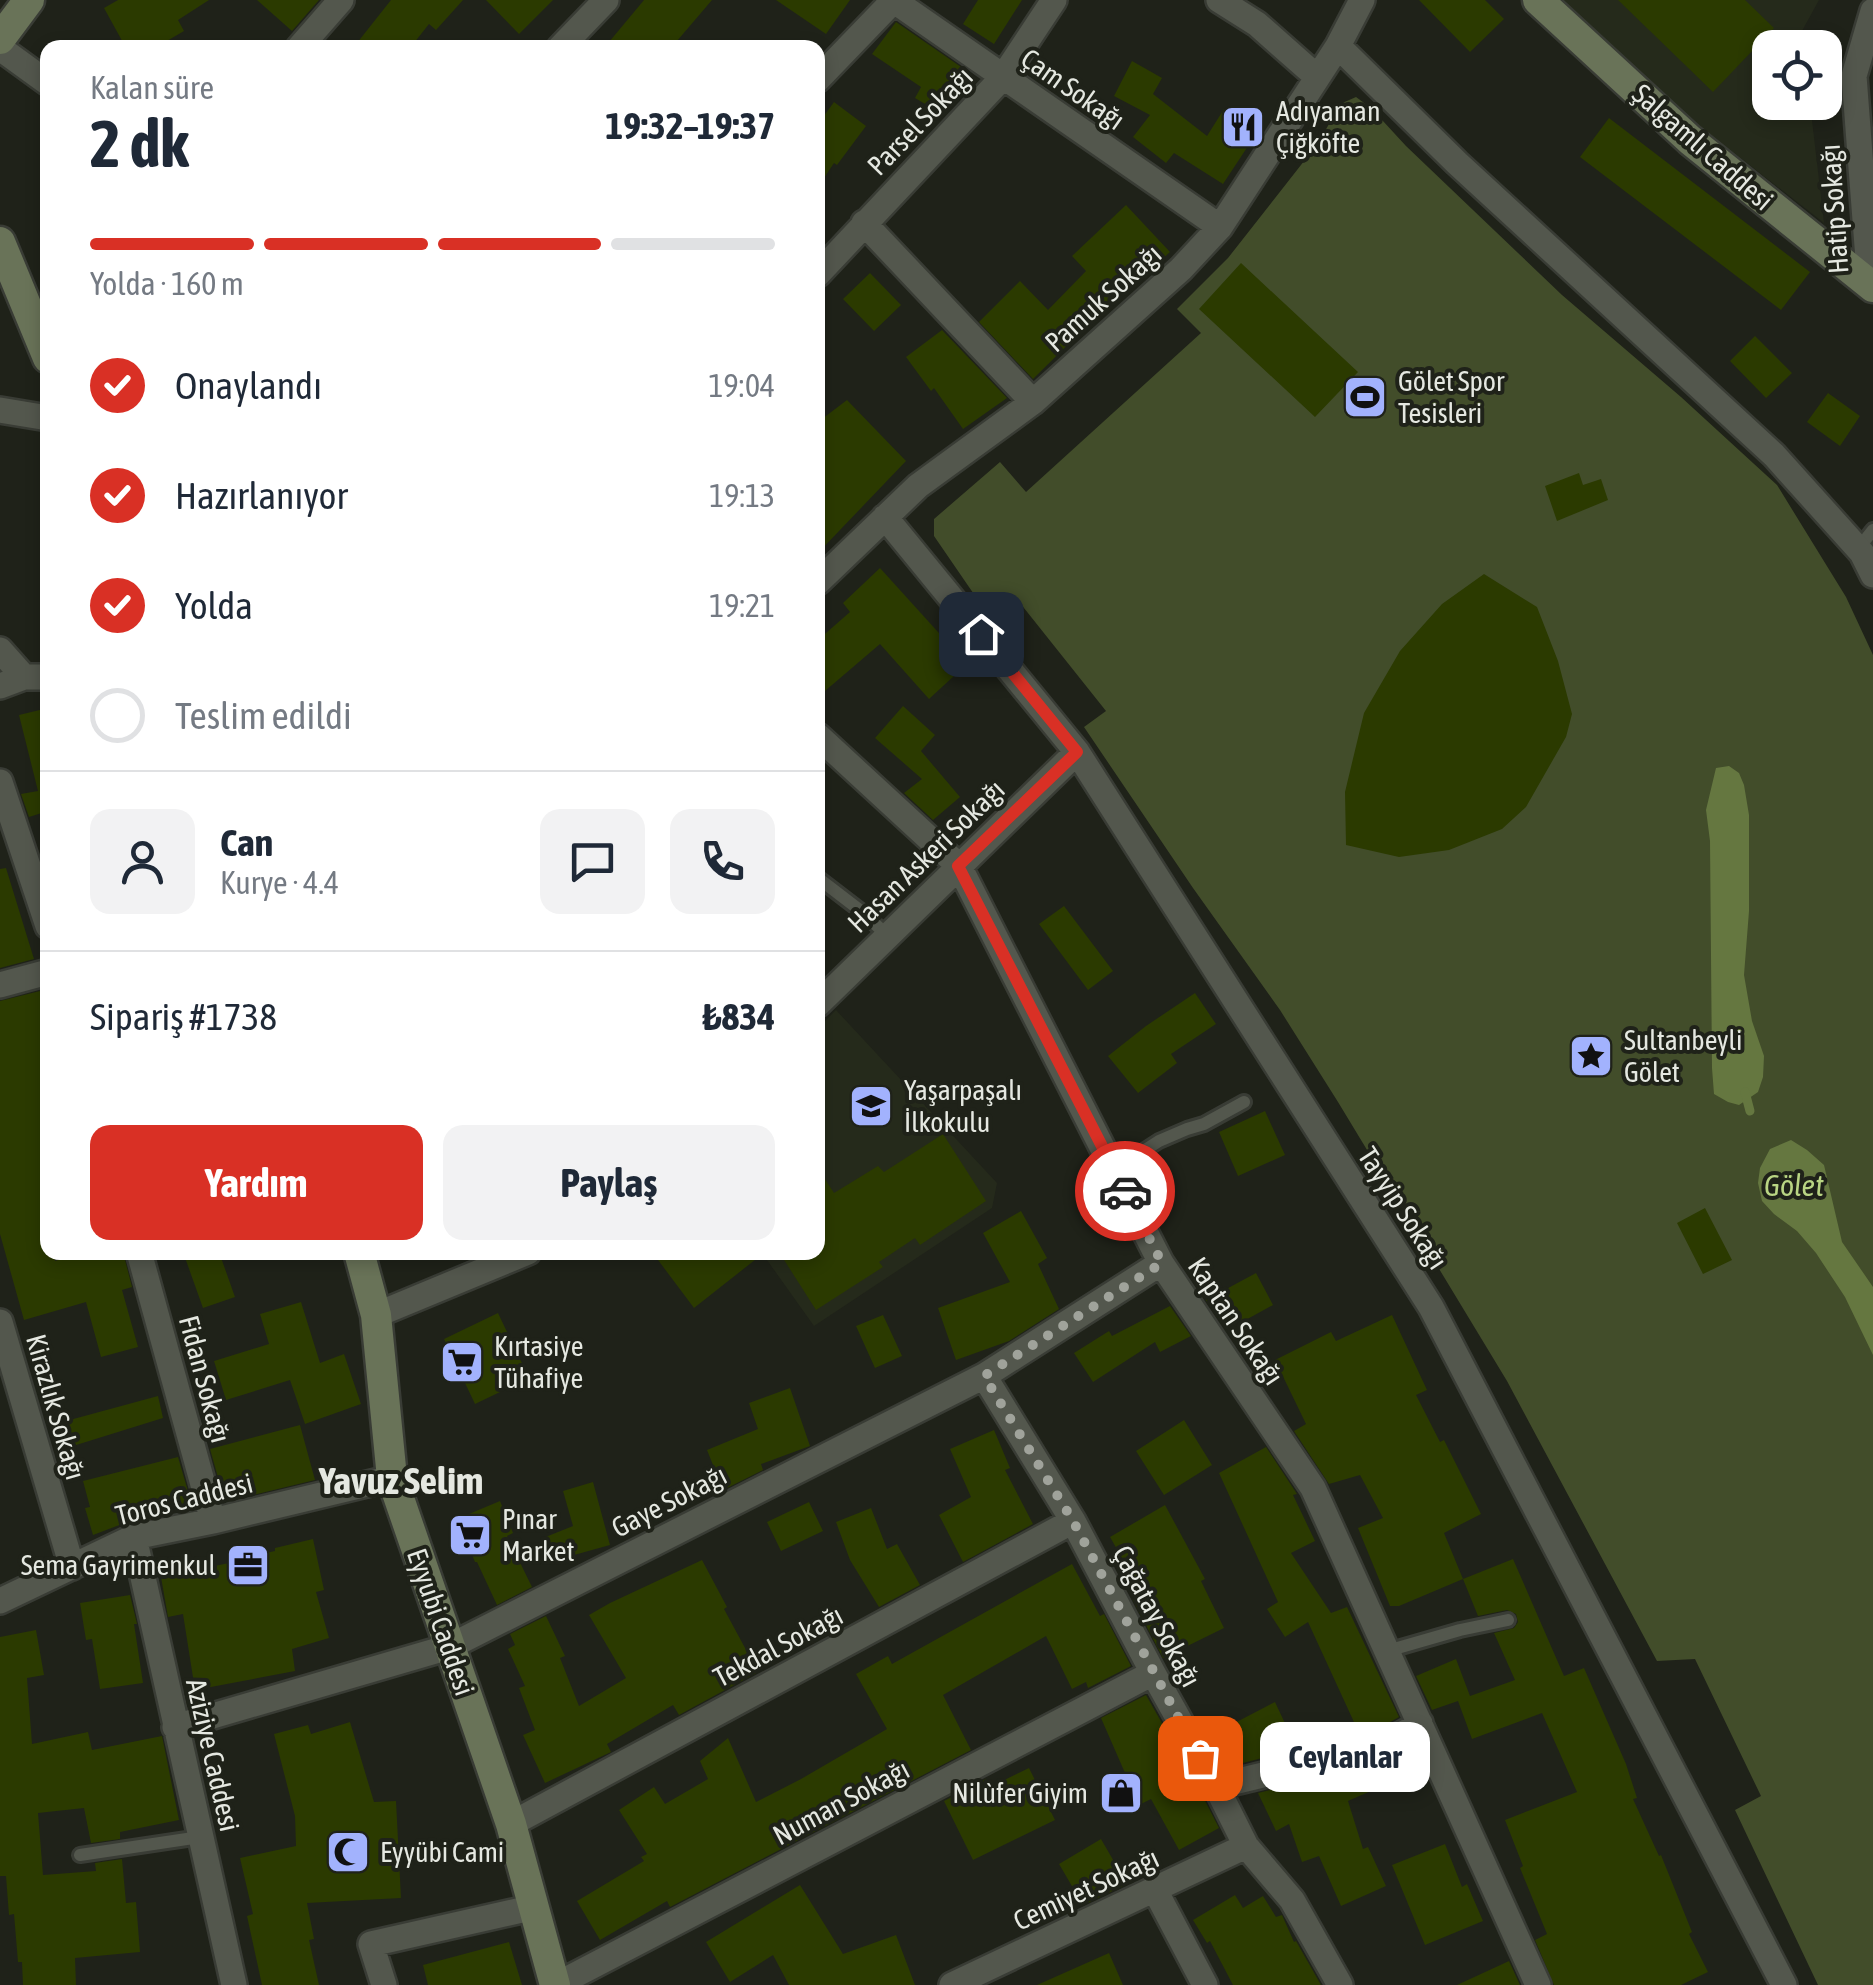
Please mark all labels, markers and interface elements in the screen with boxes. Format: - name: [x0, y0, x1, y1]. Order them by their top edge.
- map controls: [1752, 30, 1842, 120]
- button: locate: [1752, 30, 1842, 120]
- street label: Çam Sokağı: [1015, 42, 1131, 136]
- street label: Parsel Sokağı: [861, 61, 979, 181]
- text: Kalan süre: [90, 69, 214, 106]
- street label: Şalgamlı Caddesi: [1626, 77, 1780, 217]
- place label: Adıyaman Çiğköfte: [1276, 95, 1380, 159]
- text: 19:32–19:37: [605, 104, 775, 147]
- restaurant icon: Adıyaman Çiğköfte: [1220, 104, 1266, 150]
- text: 2 dk: [90, 106, 189, 181]
- street label: Hatip Sokağı: [1814, 143, 1854, 275]
- street label: Pamuk Sokağı: [1039, 238, 1167, 358]
- text: Yolda · 160 m: [90, 265, 244, 302]
- icon: check: [90, 358, 145, 413]
- text: Onaylandı: [175, 364, 322, 407]
- place label: Gölet Spor Tesisleri: [1398, 365, 1505, 429]
- text: 19:04: [709, 367, 775, 404]
- sports icon: Gölet Spor Tesisleri: [1342, 374, 1388, 420]
- icon: check: [90, 468, 145, 523]
- text: Hazırlanıyor: [175, 474, 348, 517]
- text: 19:13: [709, 477, 775, 514]
- icon: check: [90, 578, 145, 633]
- text: Yolda: [175, 584, 253, 627]
- text: 19:21: [709, 587, 775, 624]
- pin: [939, 592, 1024, 677]
- icon: home: [954, 607, 1009, 662]
- text: Teslim edildi: [175, 694, 352, 737]
- street label: Hasan Askeri Sokağı: [841, 773, 1011, 939]
- button: person: [90, 809, 195, 914]
- button: chat: [540, 809, 645, 914]
- button: phone: [670, 809, 775, 914]
- text: Can: [220, 821, 273, 864]
- text: Kurye · 4.4: [220, 864, 339, 901]
- text: Sipariş #1738: [90, 995, 277, 1038]
- text: ₺834: [702, 995, 775, 1038]
- place label: Sultanbeyli Gölet: [1624, 1024, 1742, 1088]
- place icon: Sultanbeyli Gölet: [1568, 1033, 1614, 1079]
- place label: Yaşarpaşalı İlkokulu: [904, 1074, 1022, 1138]
- school or university icon: Yaşarpaşalı İlkokulu: [848, 1083, 894, 1129]
- button: Yardım: [90, 1125, 423, 1240]
- button: Paylaş: [443, 1125, 775, 1240]
- courier: [1075, 1141, 1175, 1241]
- street label: Tayyip Sokağı: [1352, 1141, 1454, 1275]
- icon: car: [1098, 1164, 1153, 1219]
- water label: Gölet: [1764, 1168, 1824, 1202]
- street label: Kaptan Sokağı: [1182, 1251, 1290, 1391]
- street label: Fidan Sokağı: [173, 1312, 237, 1446]
- place label: Kırtasiye Tühafiye: [494, 1330, 584, 1394]
- street label: Kirazlık Sokağı: [20, 1331, 92, 1483]
- supermarket icon: Kırtasiye Tühafiye: [439, 1339, 485, 1385]
- district label: Yavuz Selim: [318, 1459, 483, 1502]
- street label: Gaye Sokağı: [606, 1459, 732, 1543]
- street label: Toros Caddesi: [112, 1467, 256, 1531]
- place label: Pınar Market: [502, 1503, 575, 1567]
- supermarket icon: Pınar Market: [447, 1512, 493, 1558]
- street label: Çağatay Sokağı: [1106, 1540, 1208, 1692]
- office icon: Sema Gayrimenkul: [225, 1542, 271, 1588]
- street label: Eyyubi Caddesi: [401, 1544, 481, 1700]
- place label: Sema Gayrimenkul: [21, 1549, 217, 1581]
- street label: Tekdal Sokağı: [708, 1599, 848, 1693]
- street label: Aziziye Caddesi: [180, 1676, 246, 1834]
- pin: [1158, 1716, 1243, 1801]
- callout: Ceylanlar: [1260, 1723, 1430, 1793]
- icon: bag: [1173, 1731, 1228, 1786]
- text: Ceylanlar: [1288, 1738, 1402, 1775]
- street label: Numan Sokağı: [768, 1753, 914, 1851]
- shop icon: Nilùfer Giyim: [1098, 1770, 1144, 1816]
- place label: Nilùfer Giyim: [952, 1777, 1088, 1809]
- mosque icon: Eyyübi Cami: [325, 1829, 371, 1875]
- place label: Eyyübi Cami: [380, 1836, 504, 1868]
- street label: Cemiyet Sokağı: [1008, 1841, 1164, 1937]

